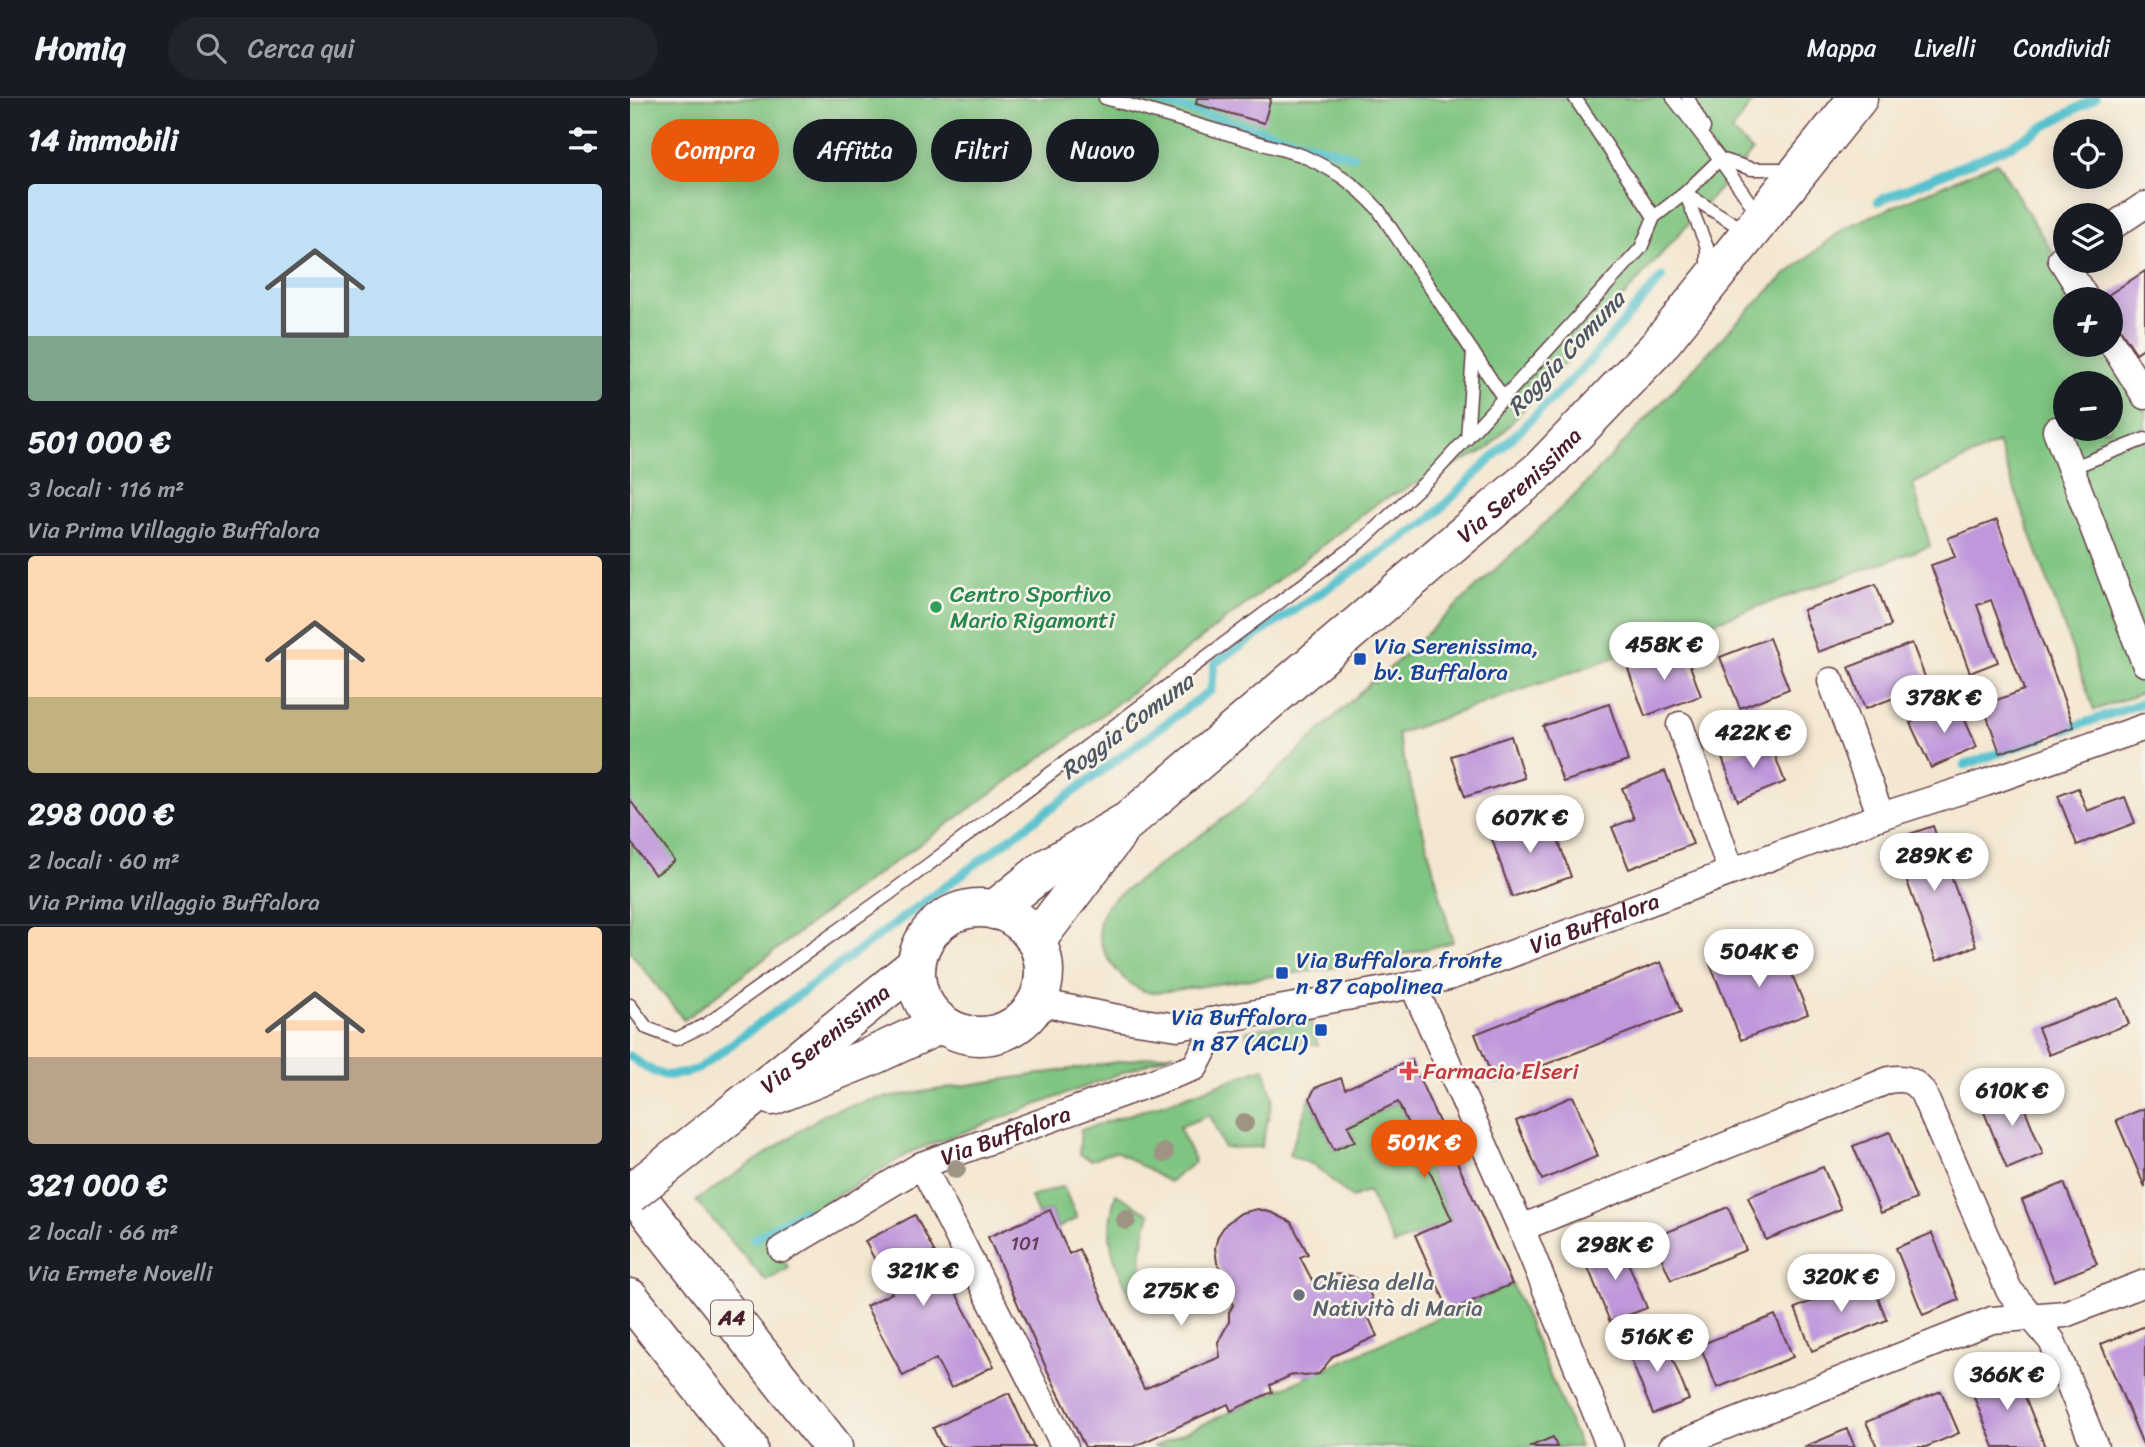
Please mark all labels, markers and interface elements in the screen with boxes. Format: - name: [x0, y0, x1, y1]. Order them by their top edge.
- search box: [168, 17, 658, 80]
- text: Homiq: [35, 19, 126, 77]
- text: Cerca qui: [248, 25, 354, 71]
- text: Mappa: [1807, 27, 1876, 69]
- text: Livelli: [1914, 27, 1976, 69]
- text: Condividi: [2014, 27, 2110, 69]
- icon: search: [192, 29, 230, 67]
- text: 14 immobili: [28, 113, 178, 167]
- chip: Compra: [651, 119, 779, 182]
- chip: Affitta: [793, 119, 917, 182]
- chip: Filtri: [931, 119, 1032, 182]
- chip: Nuovo: [1046, 119, 1159, 182]
- map controls: [2053, 119, 2123, 441]
- button: locate: [2053, 119, 2123, 189]
- icon: filters: [564, 121, 602, 159]
- button: layers: [2053, 203, 2123, 273]
- icon: home: [252, 230, 378, 356]
- water label: Roggia Comuna: [1496, 279, 1637, 426]
- button: +: [2053, 287, 2123, 357]
- button: −: [2053, 371, 2123, 441]
- text: 501 000 €: [28, 415, 171, 469]
- street label: Via Serenissima: [1447, 417, 1592, 554]
- text: 3 locali · 116 m²: [28, 469, 184, 510]
- text: Via Prima Villaggio Buffalora: [28, 510, 320, 551]
- place label: Centro Sportivo Mario Rigamonti: [950, 574, 1115, 641]
- marker: Centro Sportivo Mario Rigamonti: [928, 599, 944, 615]
- icon: home: [252, 602, 378, 728]
- pin: 458K €: [1607, 622, 1721, 682]
- text: 458K €: [1625, 624, 1703, 665]
- place label: Via Serenissima, bv. Buffalora: [1374, 626, 1539, 693]
- marker: Via Serenissima, bv. Buffalora: [1352, 651, 1368, 667]
- water label: Roggia Comuna: [1051, 660, 1205, 791]
- pin: 378K €: [1887, 676, 2001, 735]
- text: 378K €: [1907, 677, 1981, 718]
- pin: 422K €: [1696, 710, 1810, 770]
- text: 422K €: [1715, 712, 1791, 753]
- text: 298 000 €: [28, 787, 174, 841]
- pin: 607K €: [1473, 796, 1587, 855]
- text: 607K €: [1492, 797, 1568, 838]
- pin: 289K €: [1877, 834, 1991, 893]
- text: 289K €: [1896, 835, 1972, 876]
- text: 2 locali · 60 m²: [28, 841, 180, 882]
- street label: Via Buffalora: [1524, 880, 1666, 966]
- text: Via Prima Villaggio Buffalora: [28, 882, 320, 923]
- pin: 504K €: [1702, 930, 1816, 989]
- text: 504K €: [1720, 931, 1798, 972]
- place label: Via Buffalora fronte n 87 capolinea: [1296, 940, 1502, 1007]
- marker: Via Buffalora fronte n 87 capolinea: [1274, 965, 1290, 981]
- icon: home: [252, 973, 378, 1099]
- street label: Via Serenissima: [751, 973, 900, 1105]
- place label: Via Buffalora n 87 (ACLI): [1171, 997, 1309, 1064]
- marker: Via Buffalora n 87 (ACLI): [1313, 1022, 1329, 1038]
- place label: Farmacia Elseri: [1423, 1051, 1579, 1092]
- marker: Farmacia Elseri: [1401, 1063, 1417, 1079]
- pin: 610K €: [1955, 1068, 2069, 1128]
- text: 610K €: [1976, 1070, 2048, 1111]
- street label: Via Buffalora: [935, 1093, 1077, 1178]
- pin: 501K €: [1367, 1121, 1481, 1180]
- text: 501K €: [1387, 1122, 1461, 1163]
- text: 321 000 €: [28, 1158, 167, 1212]
- text: 2 locali · 66 m²: [28, 1212, 178, 1253]
- pin: 298K €: [1558, 1222, 1672, 1282]
- text: 298K €: [1577, 1224, 1653, 1265]
- house number: 101: [1011, 1227, 1039, 1260]
- pin: 321K €: [866, 1248, 980, 1308]
- text: 321K €: [887, 1250, 959, 1291]
- text: Via Ermete Novelli: [28, 1253, 212, 1294]
- pin: 320K €: [1784, 1254, 1898, 1314]
- text: 320K €: [1803, 1256, 1879, 1297]
- place label: Chiesa della Natività di Maria: [1313, 1262, 1483, 1329]
- pin: 275K €: [1124, 1268, 1238, 1328]
- text: 275K €: [1143, 1270, 1219, 1311]
- marker: Chiesa della Natività di Maria: [1291, 1287, 1307, 1303]
- road number: A4: [711, 1300, 753, 1336]
- pin: 516K €: [1600, 1314, 1714, 1374]
- text: 516K €: [1621, 1316, 1693, 1357]
- pin: 366K €: [1950, 1352, 2064, 1412]
- text: 366K €: [1970, 1354, 2044, 1395]

